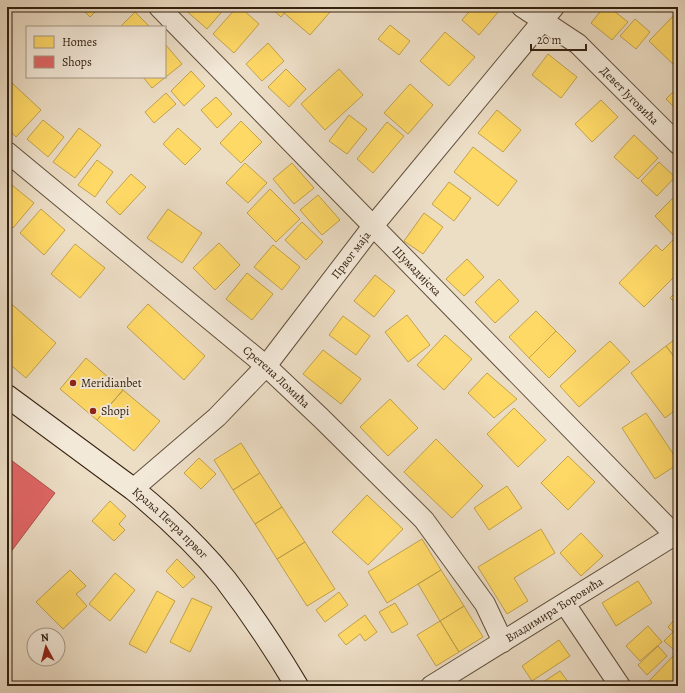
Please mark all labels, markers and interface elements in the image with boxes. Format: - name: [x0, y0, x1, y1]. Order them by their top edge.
- legend: [26, 26, 166, 78]
- scale bar: [531, 26, 586, 52]
- text: 20 m: [537, 32, 561, 48]
- text: Homes: [62, 34, 97, 50]
- text: Shops: [62, 54, 92, 70]
- street label: Девет Југовића: [597, 63, 663, 129]
- street label: Првог маја: [327, 228, 374, 282]
- street label: Шумадијска: [389, 242, 445, 300]
- street label: Сретена Ломића: [239, 342, 314, 412]
- place label: Meridianbet: [81, 375, 142, 391]
- marker: Meridianbet: [68, 378, 78, 388]
- place label: Shopi: [101, 403, 129, 419]
- marker: Shopi: [88, 406, 98, 416]
- street label: Краља Петра првог: [129, 484, 212, 562]
- street label: Владимира Ћоровића: [502, 573, 607, 646]
- north arrow: [26, 627, 66, 667]
- text: N: [40, 630, 50, 646]

